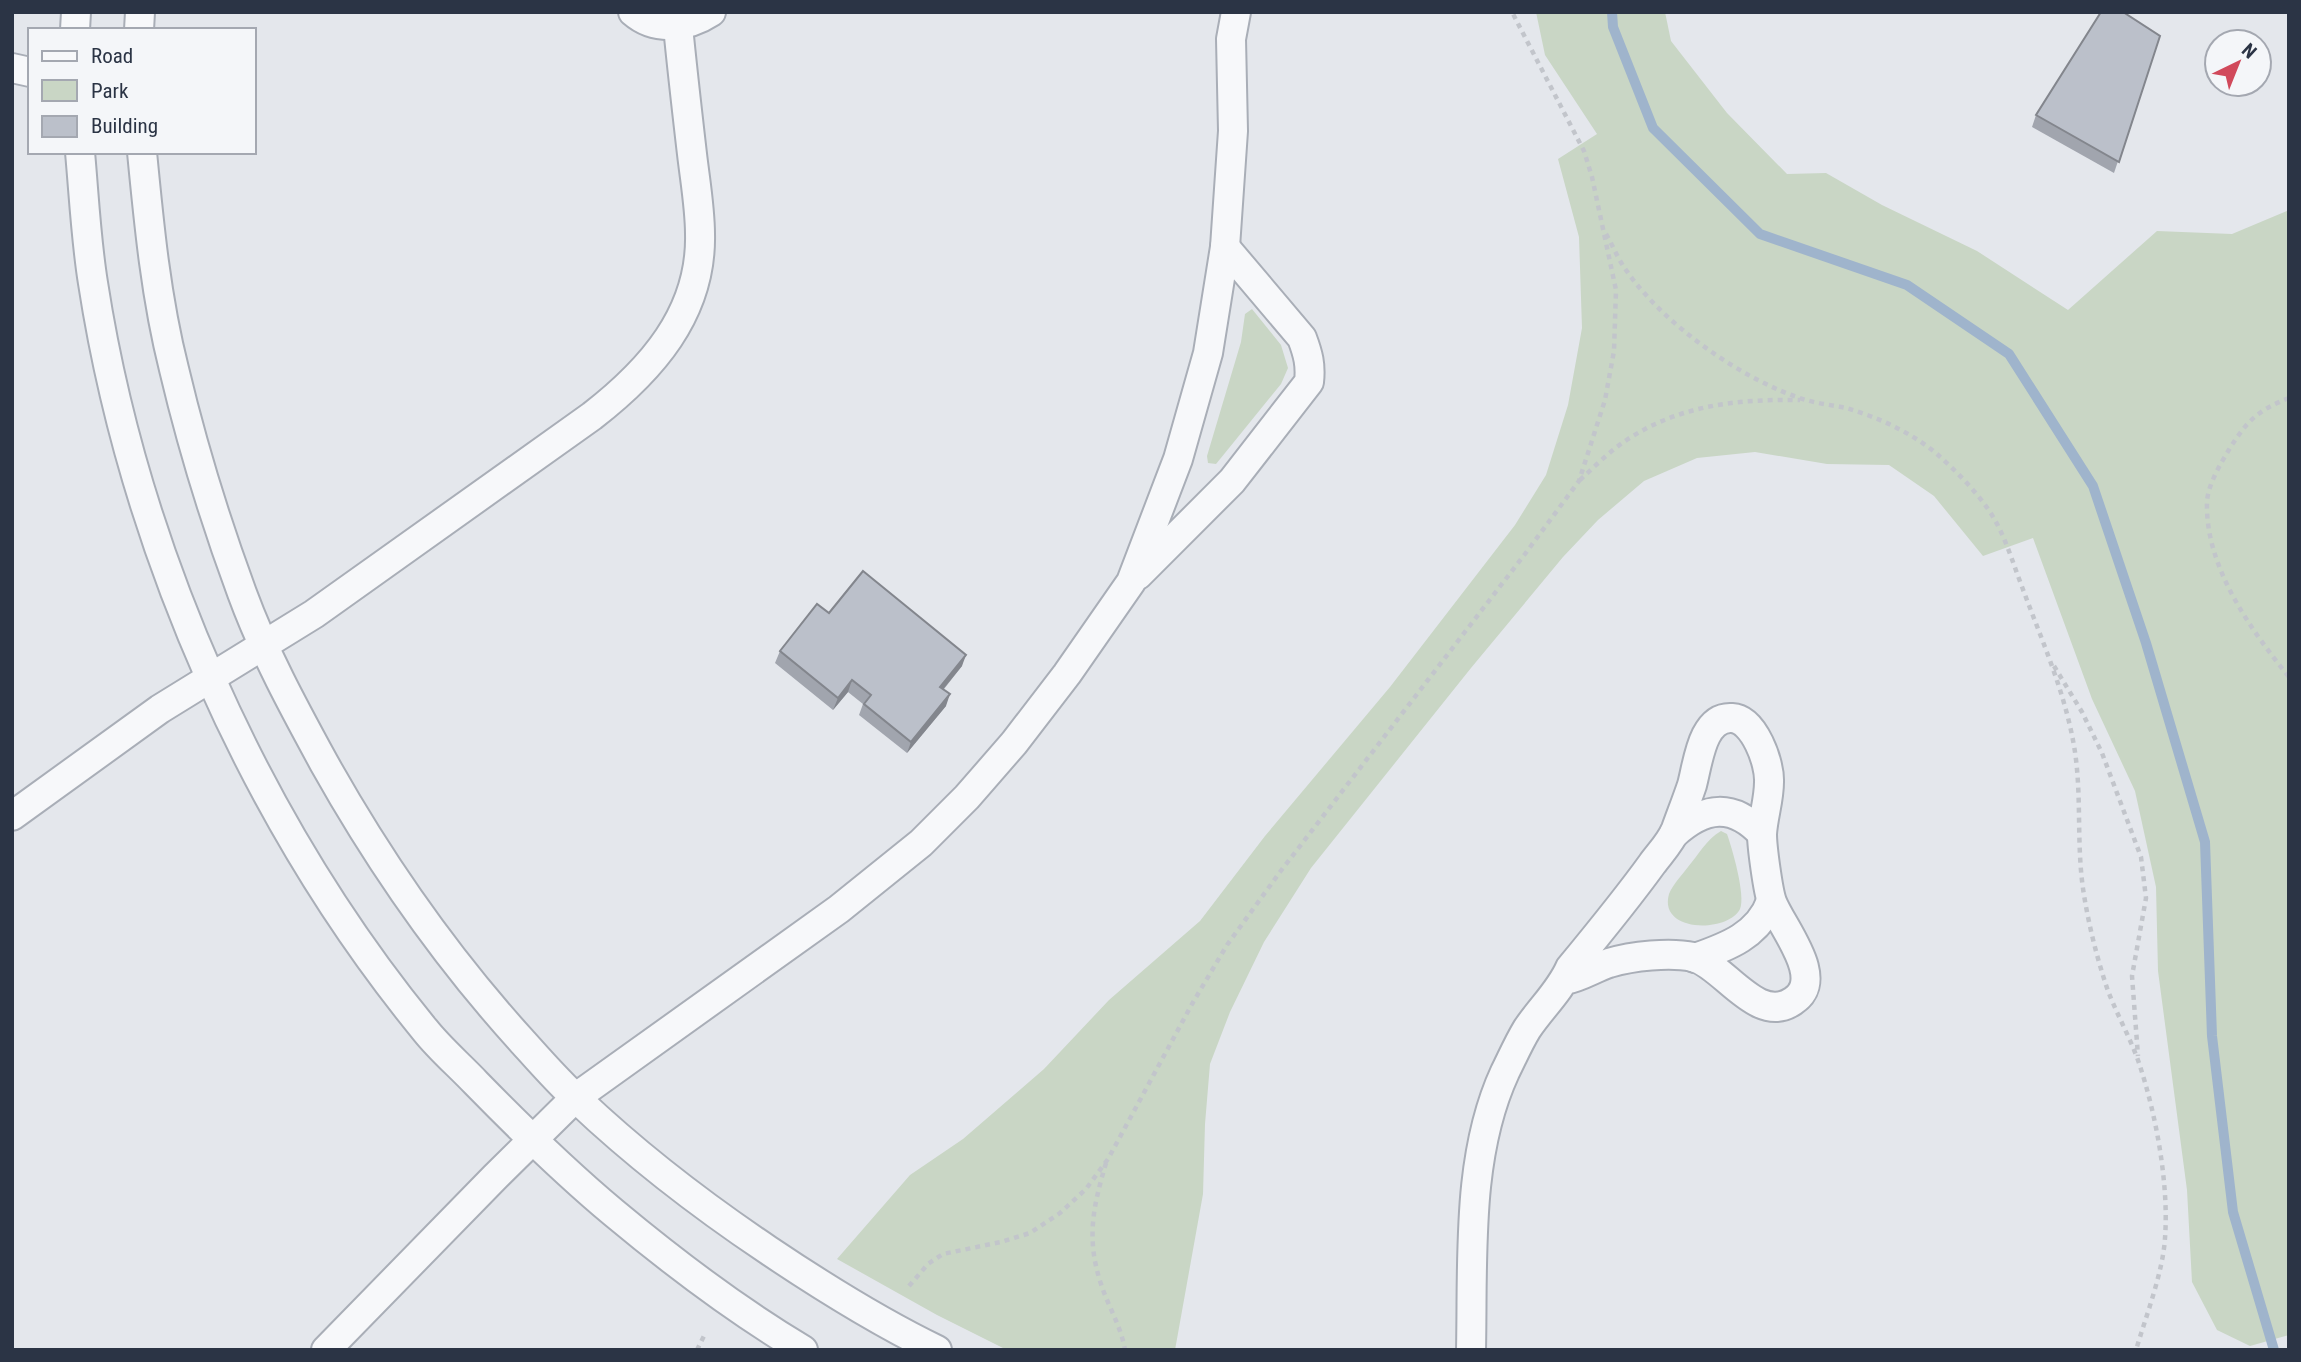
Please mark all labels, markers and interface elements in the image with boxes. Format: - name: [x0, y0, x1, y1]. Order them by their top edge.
- legend: [28, 28, 256, 154]
- north arrow: [2203, 28, 2273, 98]
- text: N: [2237, 39, 2261, 63]
- text: Road: [91, 44, 133, 68]
- text: Park: [91, 79, 129, 103]
- text: Building: [91, 114, 158, 138]

